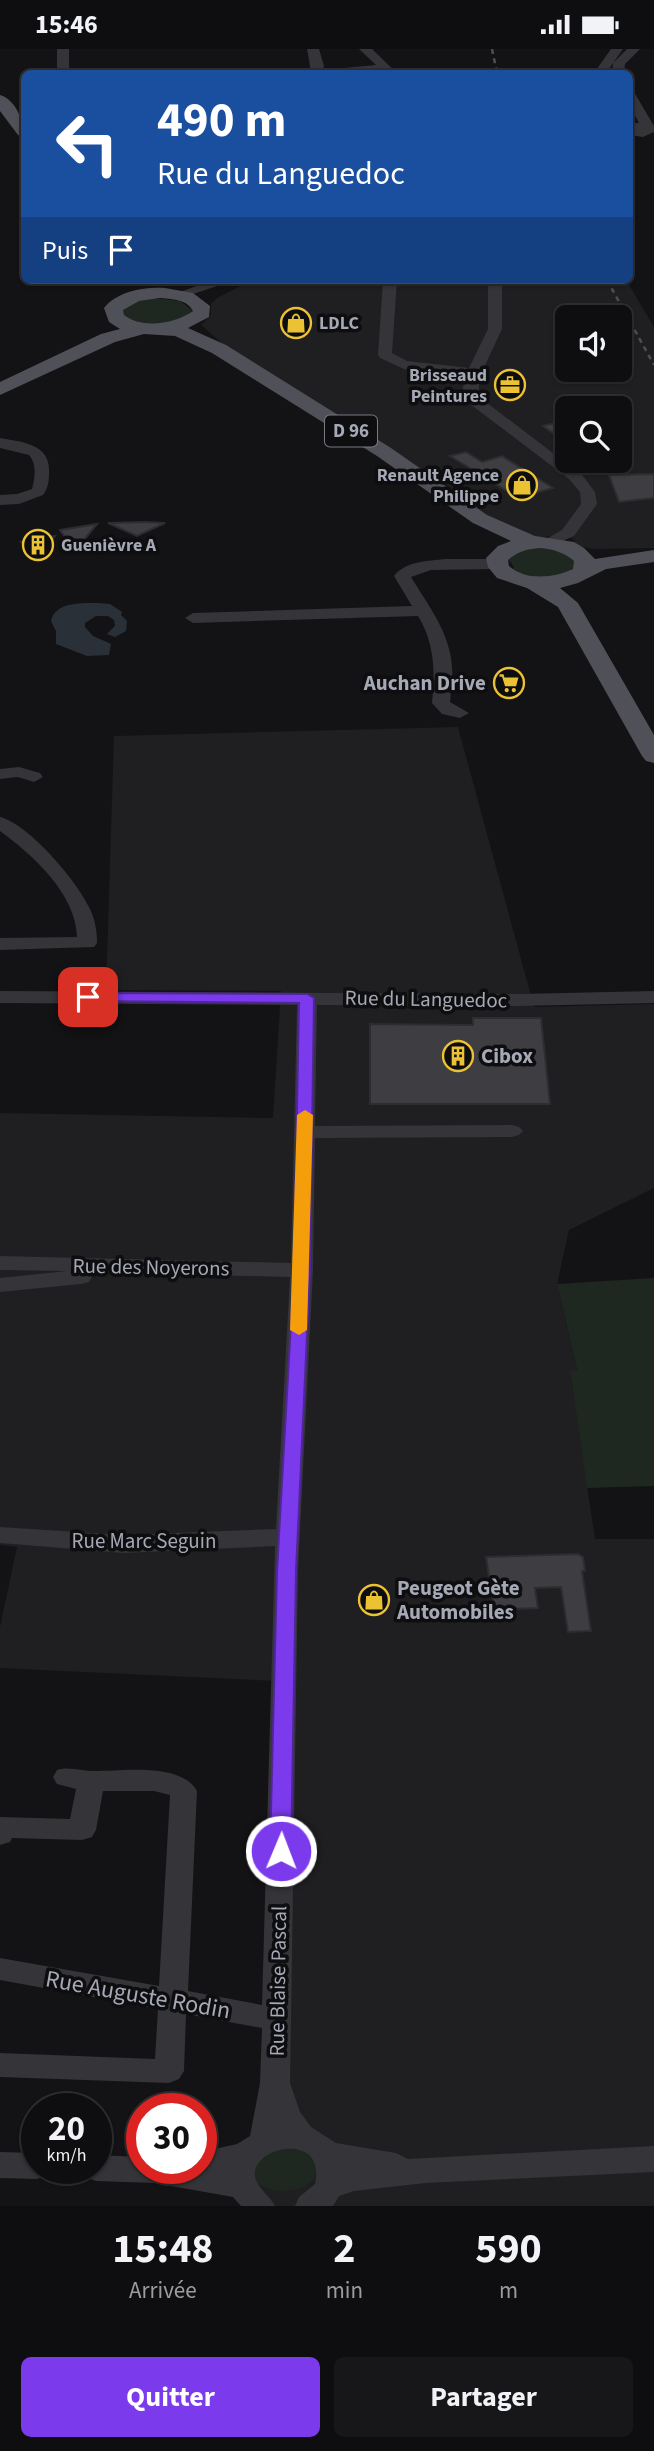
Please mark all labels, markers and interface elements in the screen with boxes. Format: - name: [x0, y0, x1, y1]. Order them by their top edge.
- text: 15:46: [35, 6, 98, 43]
- text: 490 m: [157, 86, 286, 156]
- icon: left: [42, 98, 133, 189]
- text: Rue du Languedoc: [157, 151, 405, 197]
- icon: arrive: [102, 231, 140, 269]
- text: Puis: [42, 232, 88, 269]
- map controls: [555, 305, 632, 473]
- button: sound: [555, 305, 632, 382]
- shop icon: LDLC: [279, 306, 313, 340]
- place label: LDLC: [319, 311, 359, 336]
- place label: Brisseaud Peintures: [409, 363, 487, 409]
- office icon: Brisseaud Peintures: [493, 368, 527, 402]
- button: search: [555, 396, 632, 473]
- road number: D 96: [325, 415, 377, 447]
- place label: Renault Agence Philippe: [377, 463, 499, 509]
- shop icon: Renault Agence Philippe: [505, 468, 539, 502]
- building icon: Guenièvre A: [21, 528, 55, 562]
- place label: Guenièvre A: [61, 533, 157, 558]
- supermarket icon: Auchan Drive: [492, 666, 526, 700]
- place label: Auchan Drive: [363, 668, 486, 698]
- pin: [58, 967, 118, 1027]
- icon: arrive: [69, 978, 107, 1016]
- street label: Rue du Languedoc: [344, 983, 508, 1015]
- building icon: Cibox: [441, 1039, 475, 1073]
- place label: Cibox: [481, 1041, 533, 1071]
- street label: Rue des Noyerons: [72, 1251, 230, 1283]
- street label: Rue Marc Seguin: [72, 1526, 216, 1556]
- place label: Peugeot Gète Automobiles: [396, 1573, 520, 1627]
- shop icon: Peugeot Gète Automobiles: [357, 1583, 391, 1617]
- position arrow: [244, 1814, 318, 1888]
- street label: Rue Blaise Pascal: [262, 1905, 294, 2057]
- street label: Rue Auguste Rodin: [43, 1961, 233, 2029]
- speed limit sign: 30: [126, 2093, 217, 2184]
- text: 20: [48, 2104, 85, 2154]
- text: km/h: [47, 2143, 86, 2168]
- text: 15:48: [112, 2219, 214, 2279]
- text: 2: [333, 2219, 355, 2279]
- text: 590: [475, 2219, 542, 2279]
- text: Arrivée: [129, 2274, 197, 2307]
- text: min: [326, 2274, 363, 2307]
- text: m: [499, 2274, 518, 2307]
- button: Quitter: [21, 2357, 320, 2437]
- button: Partager: [334, 2357, 633, 2437]

